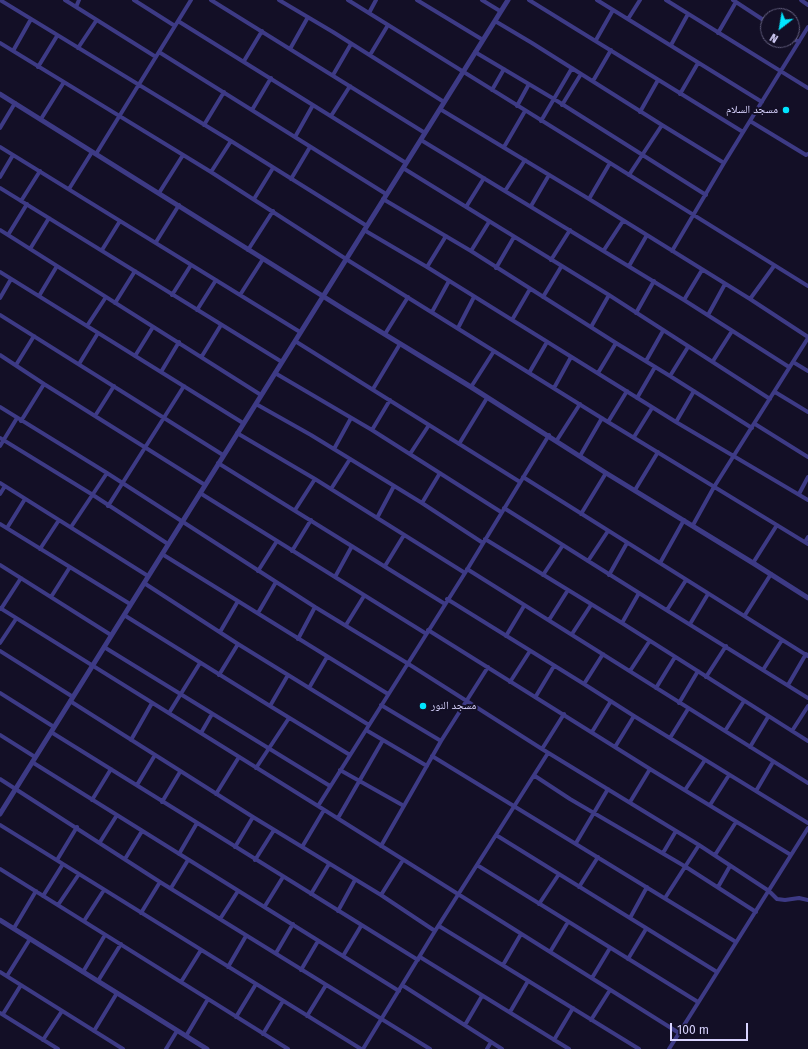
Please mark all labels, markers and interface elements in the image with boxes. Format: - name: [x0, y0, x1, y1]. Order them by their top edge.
- north arrow: [760, 8, 800, 48]
- text: N: [768, 30, 781, 45]
- place label: مسجد السلام: [726, 103, 778, 117]
- marker: مسجد السلام: [781, 105, 791, 115]
- place label: مسجد النور: [431, 699, 476, 713]
- marker: مسجد النور: [418, 701, 428, 711]
- scale bar: [672, 1015, 750, 1041]
- text: 100 m: [677, 1023, 709, 1037]

